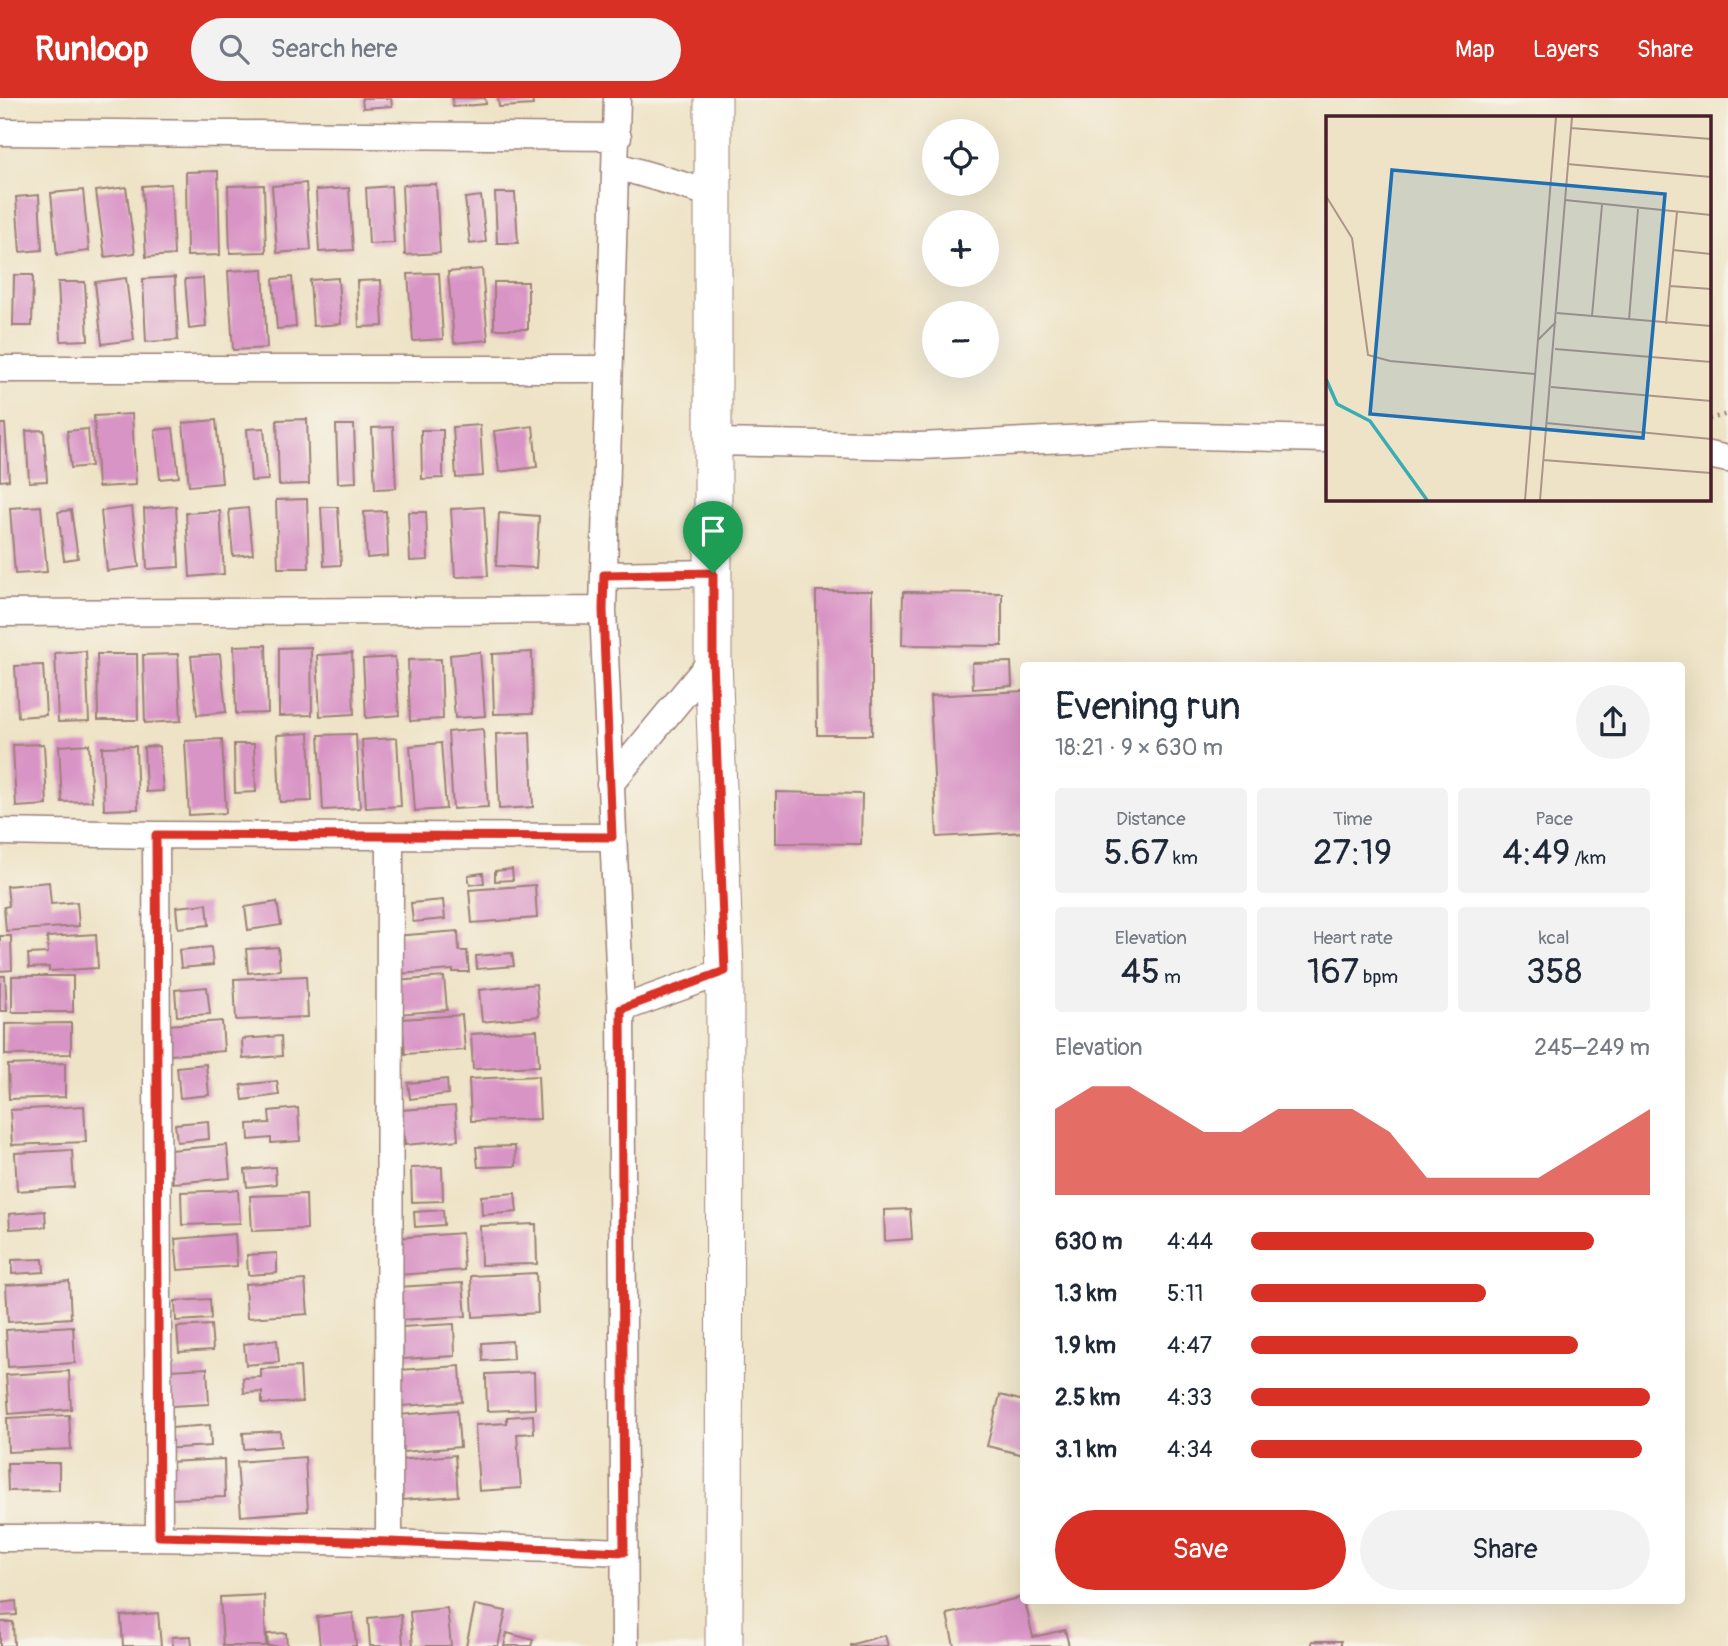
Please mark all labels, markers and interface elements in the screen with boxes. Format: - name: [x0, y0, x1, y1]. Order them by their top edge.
- search box: [191, 18, 681, 81]
- text: Runloop: [35, 29, 149, 70]
- icon: search: [215, 30, 253, 68]
- text: Search here: [271, 33, 398, 65]
- text: Map: [1455, 35, 1495, 64]
- text: Layers: [1533, 35, 1599, 64]
- text: Share: [1637, 35, 1693, 64]
- inset map: [1326, 116, 1710, 500]
- map controls: [922, 119, 999, 378]
- button: locate: [922, 119, 999, 196]
- button: +: [922, 210, 999, 287]
- button: −: [922, 301, 999, 378]
- pin: [683, 501, 743, 573]
- icon: arrive: [694, 512, 732, 550]
- text: Evening run: [1055, 683, 1241, 731]
- button: share: [1576, 685, 1650, 759]
- text: 18:21 · 9 × 630 m: [1055, 733, 1223, 762]
- text: Distance: [1116, 807, 1186, 831]
- text: Time: [1333, 807, 1372, 831]
- text: Pace: [1535, 807, 1573, 831]
- text: 5.67: [1104, 831, 1169, 875]
- text: 27:19: [1313, 831, 1392, 875]
- text: 4:49: [1502, 831, 1570, 875]
- text: km: [1169, 846, 1198, 870]
- text: /km: [1570, 846, 1606, 870]
- text: Elevation: [1115, 926, 1187, 950]
- text: Heart rate: [1312, 926, 1393, 950]
- text: kcal: [1539, 926, 1570, 950]
- text: 45: [1121, 950, 1160, 994]
- text: 167: [1307, 950, 1359, 994]
- text: 358: [1526, 950, 1582, 994]
- text: m: [1160, 965, 1181, 989]
- text: bpm: [1359, 965, 1398, 989]
- text: Elevation: [1055, 1033, 1143, 1062]
- text: 245–249 m: [1534, 1033, 1650, 1062]
- text: 630 m: [1055, 1227, 1122, 1256]
- text: 4:44: [1167, 1227, 1213, 1256]
- text: 1.3 km: [1055, 1279, 1117, 1308]
- text: 5:11: [1167, 1279, 1204, 1308]
- text: 1.9 km: [1055, 1331, 1116, 1360]
- text: 4:47: [1167, 1331, 1212, 1360]
- text: 2.5 km: [1055, 1383, 1120, 1412]
- text: 4:33: [1167, 1383, 1212, 1412]
- text: 3.1 km: [1055, 1435, 1117, 1464]
- text: 4:34: [1167, 1435, 1213, 1464]
- button: Save: [1055, 1510, 1346, 1590]
- button: Share: [1360, 1510, 1650, 1590]

